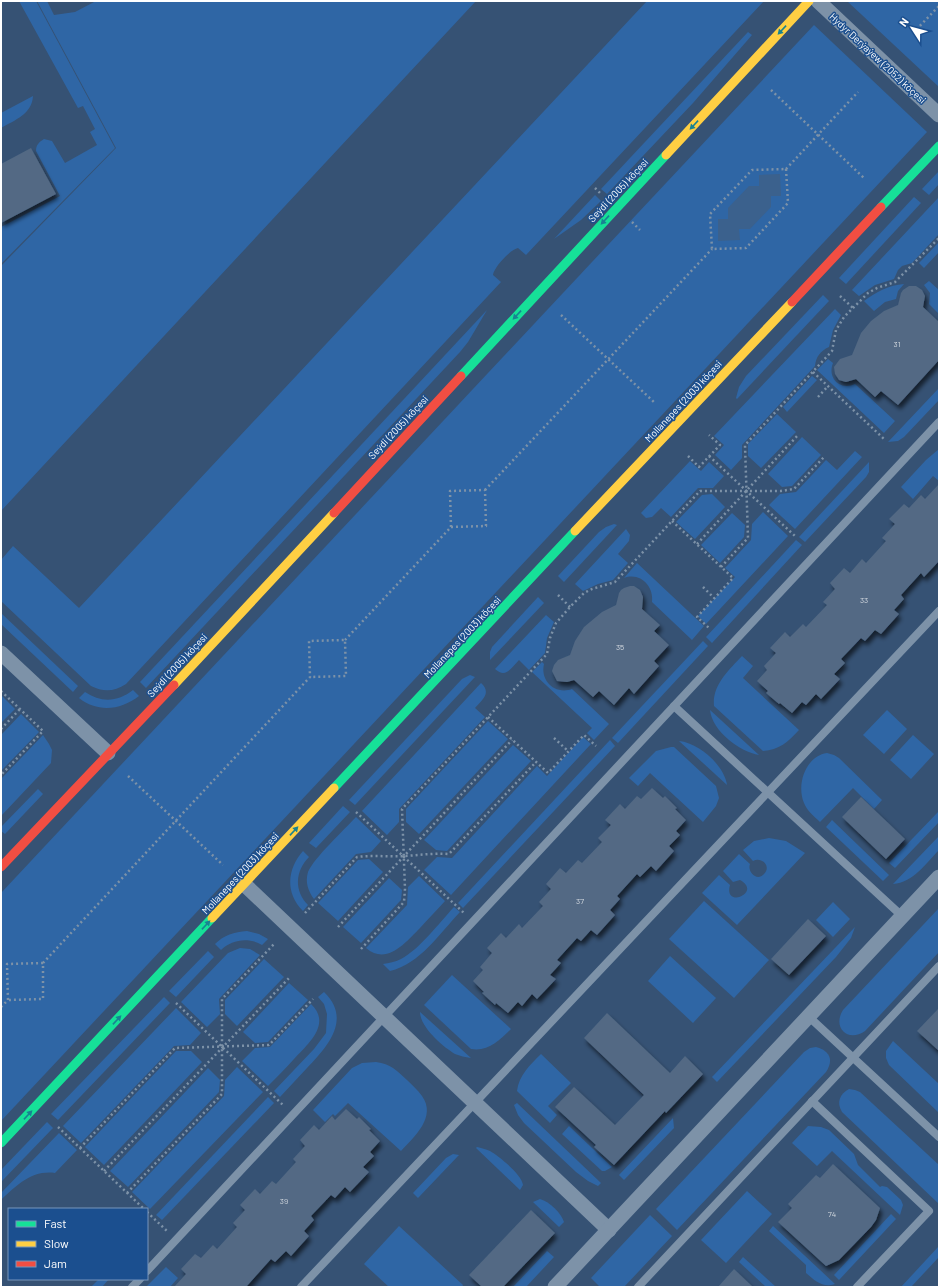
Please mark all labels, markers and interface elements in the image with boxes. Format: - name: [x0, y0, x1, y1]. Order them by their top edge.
- north arrow: [892, 8, 932, 48]
- street label: Hydyr Derýaýew (2052) köçesi: [827, 10, 929, 106]
- text: N: [896, 15, 911, 29]
- one-way arrow: [778, 24, 787, 35]
- one-way arrow: [689, 120, 699, 130]
- street label: Seýdi (2005) köçesi: [585, 156, 651, 224]
- one-way arrow: [600, 215, 610, 225]
- one-way arrow: [512, 310, 522, 320]
- house number: 31: [894, 339, 901, 349]
- street label: Mollanepes (2003) köçesi: [642, 358, 724, 444]
- street label: Seýdi (2005) köçesi: [365, 393, 431, 461]
- street label: Mollanepes (2003) köçesi: [421, 594, 503, 680]
- house number: 33: [860, 595, 868, 605]
- street label: Seýdi (2005) köçesi: [144, 631, 210, 699]
- house number: 35: [616, 642, 624, 652]
- one-way arrow: [290, 826, 299, 836]
- street label: Mollanepes (2003) köçesi: [199, 830, 281, 916]
- house number: 37: [576, 896, 584, 906]
- one-way arrow: [201, 920, 210, 931]
- one-way arrow: [112, 1015, 121, 1025]
- one-way arrow: [23, 1110, 32, 1120]
- house number: 39: [280, 1196, 288, 1206]
- legend: [8, 1208, 148, 1280]
- house number: 74: [828, 1209, 836, 1219]
- text: Fast: [44, 1216, 67, 1230]
- text: Slow: [44, 1236, 69, 1250]
- text: Jam: [44, 1256, 67, 1270]

